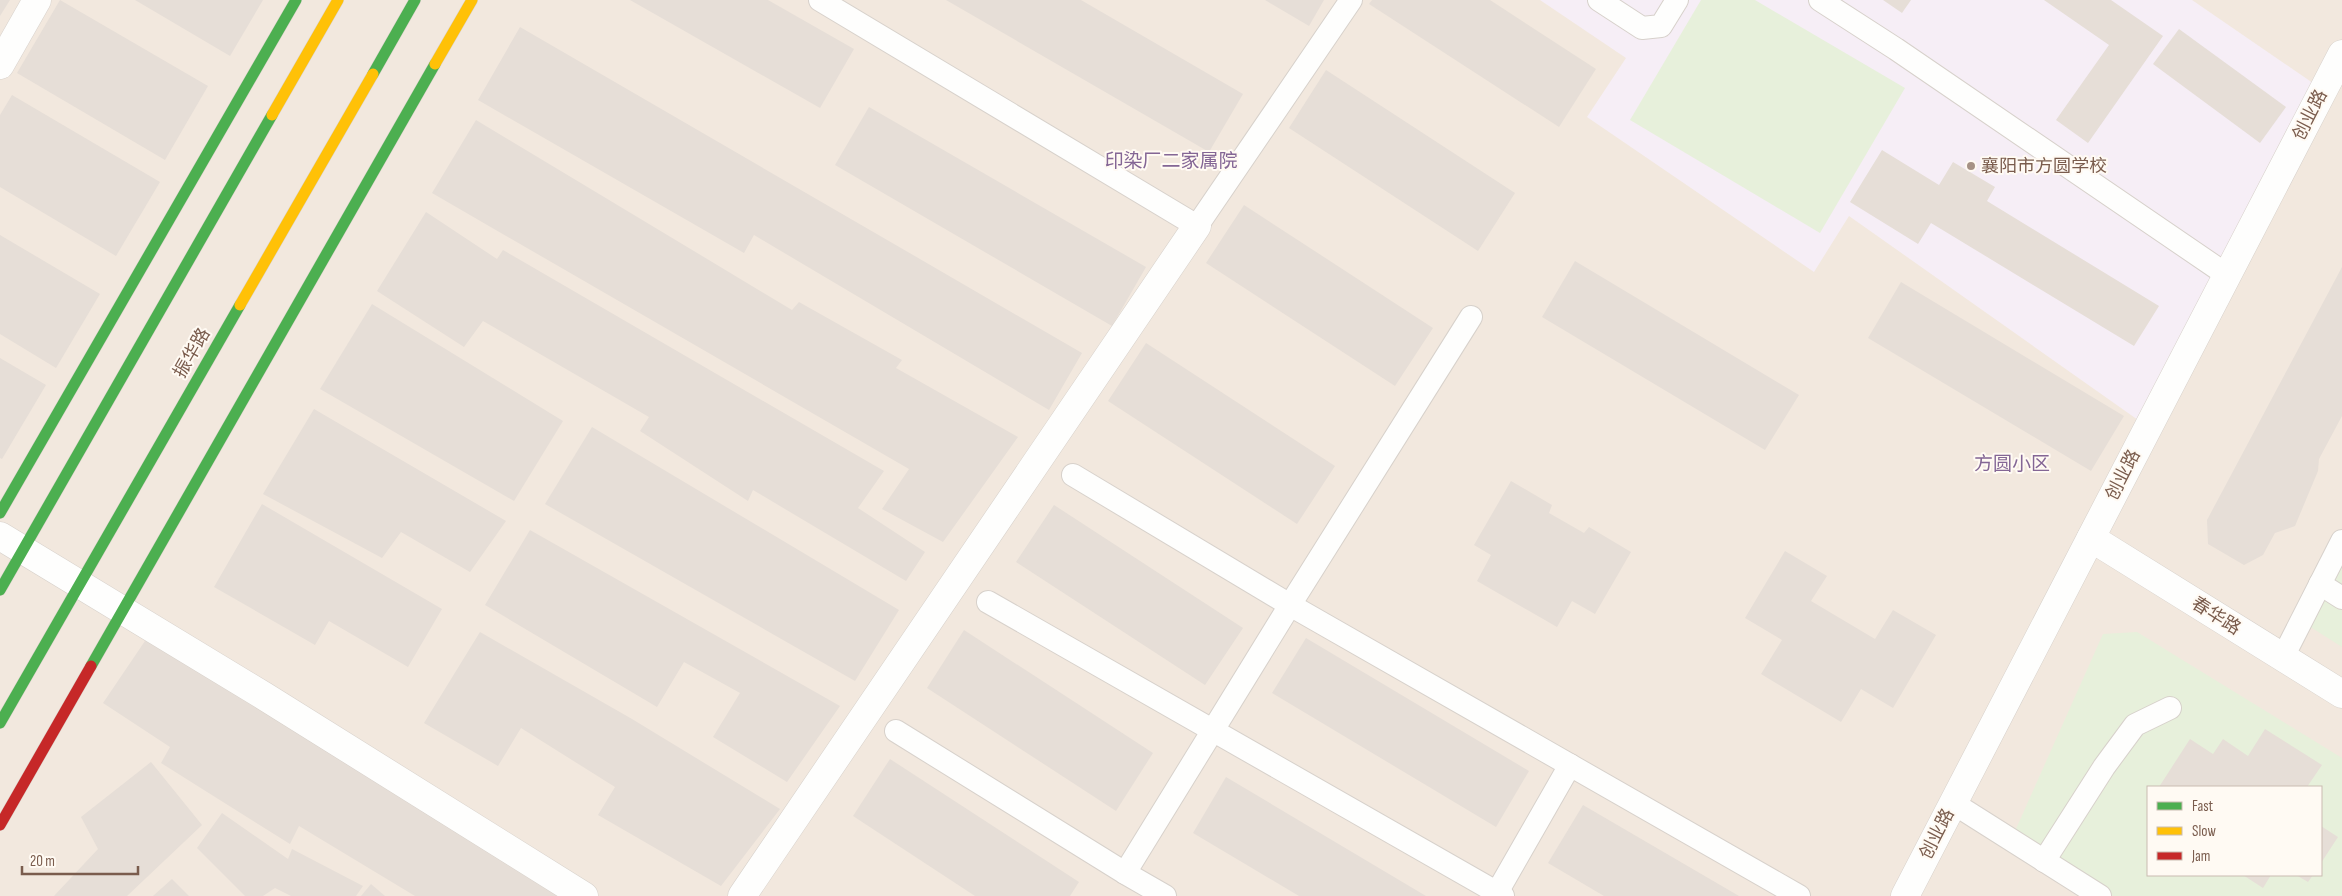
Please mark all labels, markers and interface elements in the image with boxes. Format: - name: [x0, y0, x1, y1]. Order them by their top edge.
- street label: 创业路: [2288, 86, 2332, 144]
- district label: 印染厂二家属院: [1104, 150, 1238, 173]
- place label: 襄阳市方圆学校: [1981, 156, 2107, 177]
- marker: 襄阳市方圆学校: [1965, 160, 1977, 172]
- street label: 振华路: [169, 324, 215, 382]
- street label: 创业路: [2101, 446, 2145, 504]
- district label: 方圆小区: [1974, 453, 2050, 476]
- street label: 春华路: [2188, 593, 2244, 639]
- legend: [2147, 786, 2322, 876]
- text: Fast: [2192, 797, 2214, 816]
- street label: 创业路: [1915, 805, 1959, 863]
- text: Slow: [2192, 822, 2216, 841]
- scale bar: [22, 844, 139, 876]
- text: Jam: [2191, 847, 2210, 866]
- text: 20 m: [30, 852, 55, 871]

